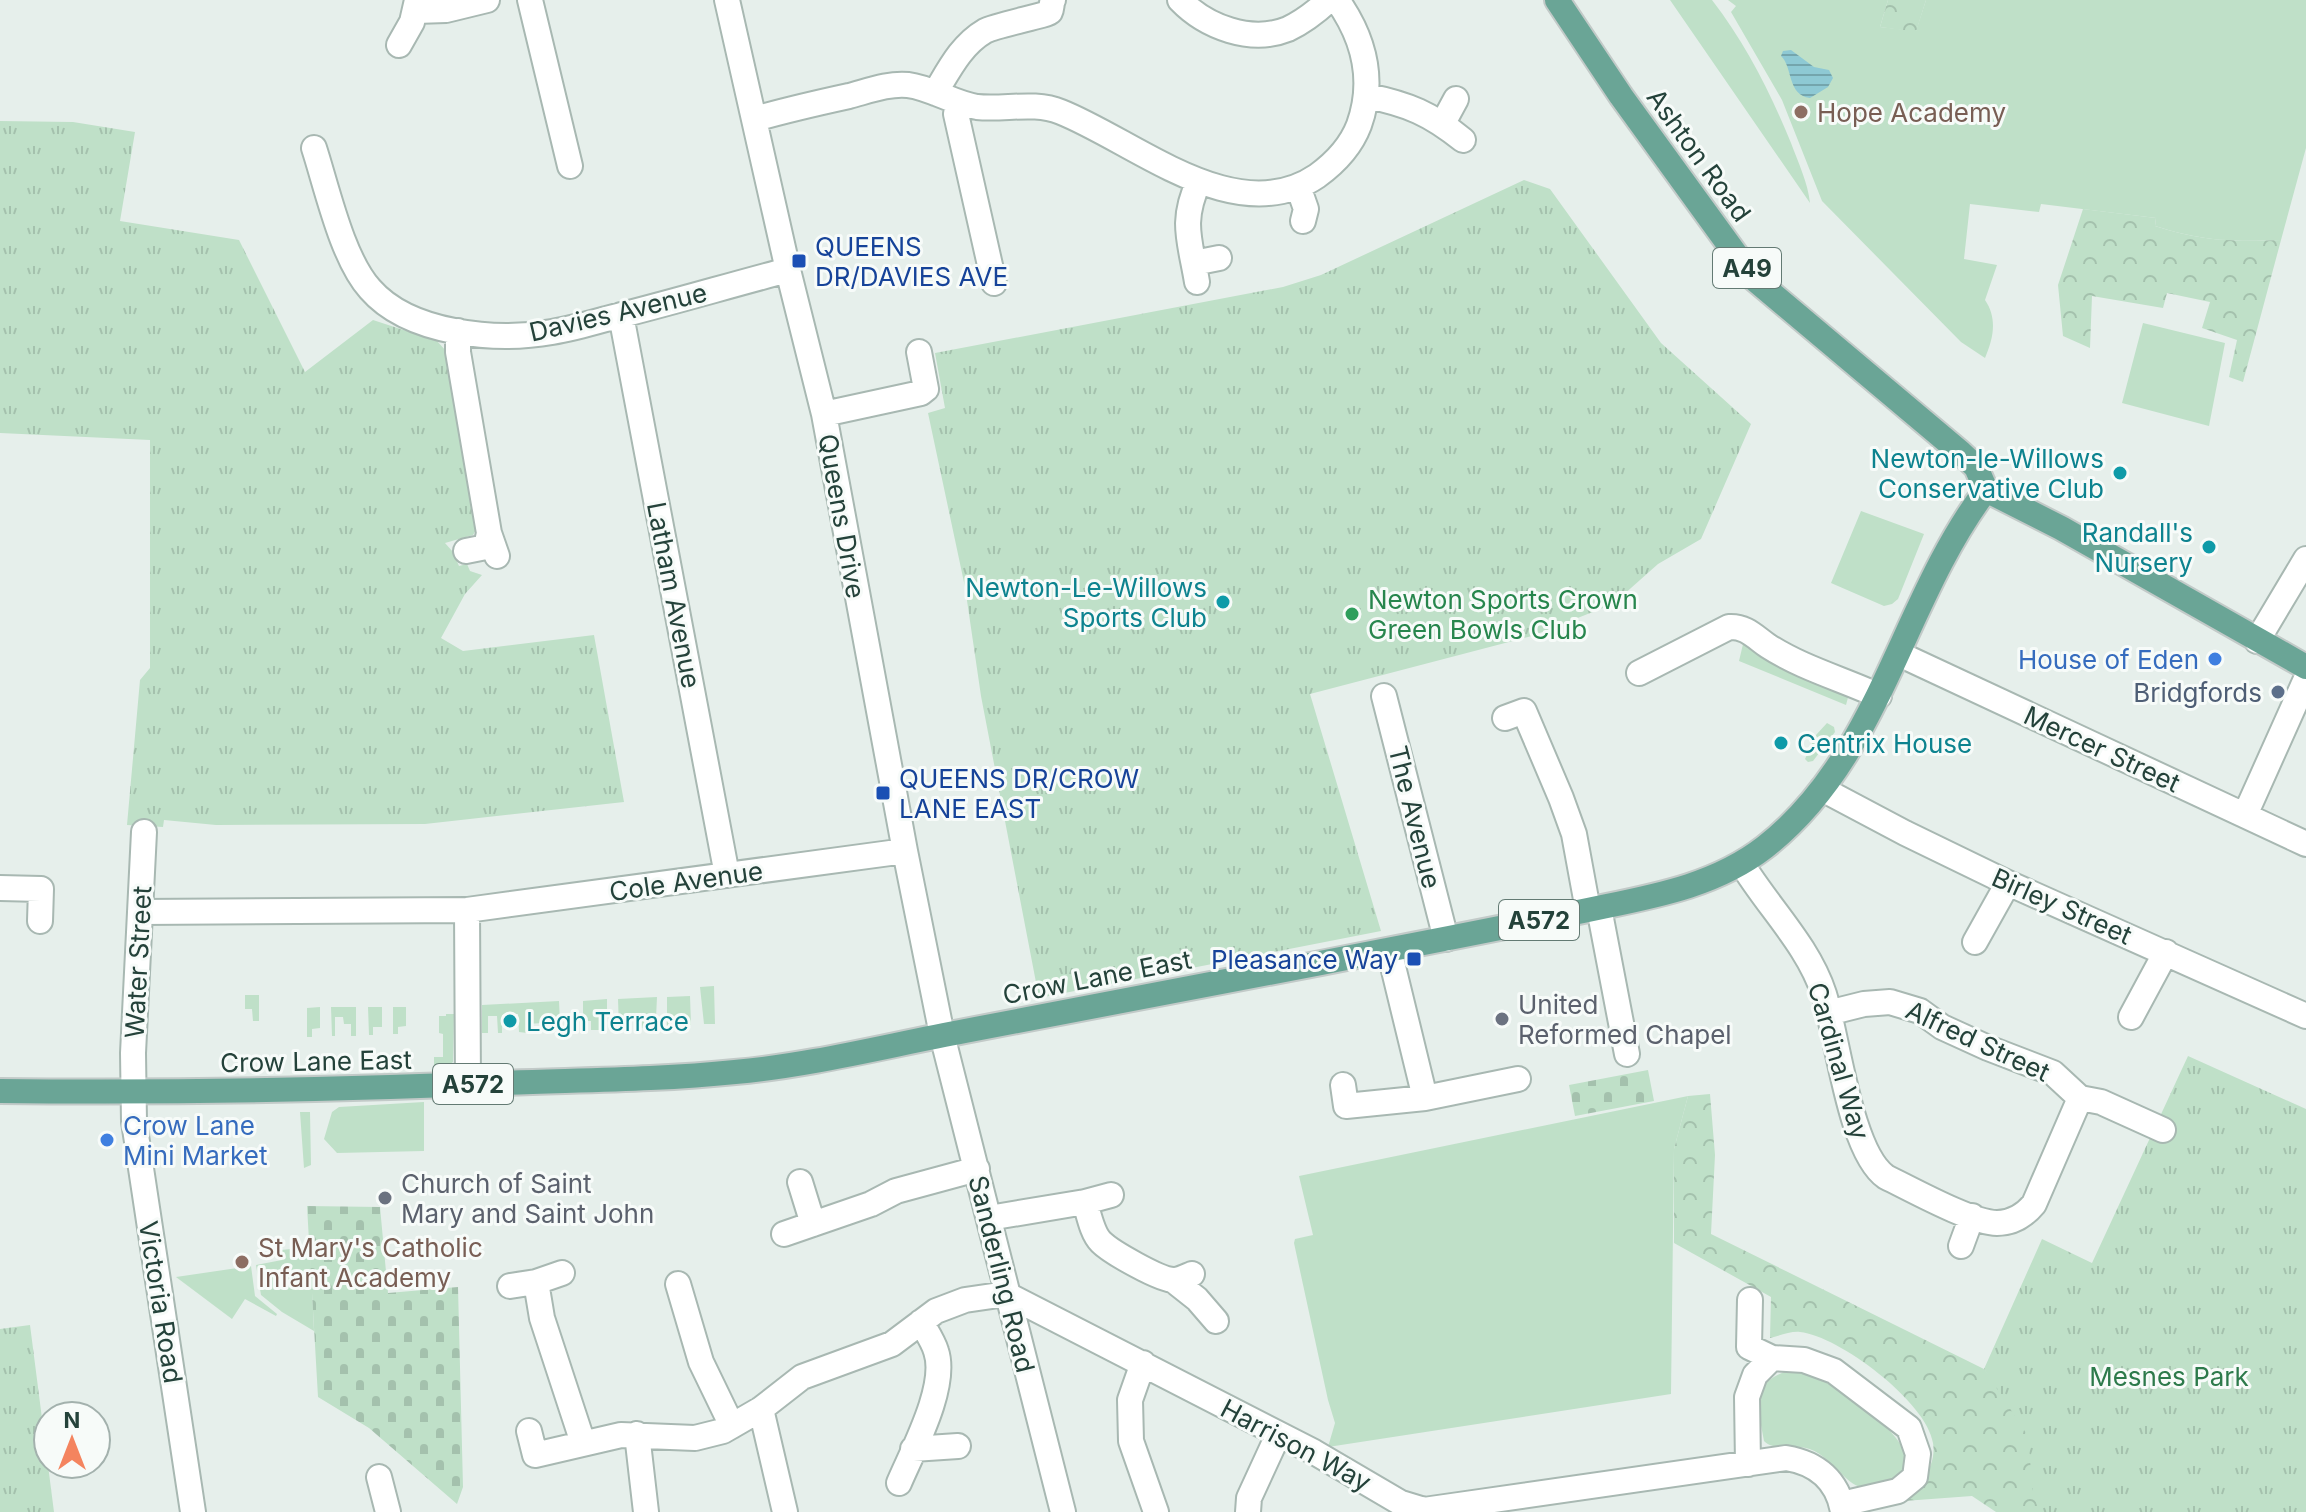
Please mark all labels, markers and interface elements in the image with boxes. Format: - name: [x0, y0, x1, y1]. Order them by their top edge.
- street label: Ashton Road: [1641, 83, 1757, 227]
- place label: Hope Academy: [1817, 97, 2006, 128]
- marker: Hope Academy: [1792, 103, 1810, 121]
- place label: QUEENS DR/DAVIES AVE: [815, 231, 1008, 292]
- road number: A49: [1713, 248, 1781, 288]
- marker: QUEENS DR/DAVIES AVE: [790, 252, 808, 270]
- street label: Davies Avenue: [526, 276, 710, 348]
- street label: Queens Drive: [812, 431, 872, 601]
- place label: Newton-le-Willows Conservative Club: [1871, 443, 2104, 504]
- marker: Newton-le-Willows Conservative Club: [2111, 464, 2129, 482]
- street label: Latham Avenue: [641, 499, 707, 691]
- place label: Randall's Nursery: [2082, 517, 2193, 578]
- marker: Randall's Nursery: [2200, 538, 2218, 556]
- place label: Newton-Le-Willows Sports Club: [965, 572, 1207, 633]
- place label: Newton Sports Crown Green Bowls Club: [1368, 584, 1638, 645]
- marker: Newton-Le-Willows Sports Club: [1214, 593, 1232, 611]
- marker: Newton Sports Crown Green Bowls Club: [1343, 605, 1361, 623]
- place label: House of Eden: [2018, 644, 2199, 675]
- marker: House of Eden: [2206, 650, 2224, 668]
- place label: Bridgfords: [2133, 677, 2262, 708]
- marker: Bridgfords: [2269, 683, 2287, 701]
- street label: Mercer Street: [2019, 699, 2185, 799]
- place label: Centrix House: [1797, 728, 1972, 759]
- marker: Centrix House: [1772, 734, 1790, 752]
- street label: The Avenue: [1382, 742, 1448, 892]
- place label: QUEENS DR/CROW LANE EAST: [899, 763, 1139, 824]
- marker: QUEENS DR/CROW LANE EAST: [874, 784, 892, 802]
- street label: Cole Avenue: [607, 855, 765, 907]
- street label: Birley Street: [1987, 861, 2137, 951]
- street label: Water Street: [119, 885, 157, 1039]
- road number: A572: [1499, 900, 1579, 940]
- street label: Crow Lane East: [1000, 943, 1194, 1011]
- place label: Pleasance Way: [1211, 944, 1398, 975]
- marker: Pleasance Way: [1405, 950, 1423, 968]
- street label: Cardinal Way: [1802, 979, 1876, 1143]
- place label: United Reformed Chapel: [1518, 989, 1732, 1050]
- street label: Alfred Street: [1901, 994, 2055, 1088]
- place label: Legh Terrace: [526, 1006, 689, 1037]
- marker: United Reformed Chapel: [1493, 1010, 1511, 1028]
- marker: Legh Terrace: [501, 1012, 519, 1030]
- street label: Crow Lane East: [220, 1044, 412, 1078]
- road number: A572: [433, 1064, 513, 1104]
- place label: Crow Lane Mini Market: [123, 1110, 267, 1171]
- marker: Crow Lane Mini Market: [98, 1131, 116, 1149]
- place label: Church of Saint Mary and Saint John: [401, 1168, 654, 1229]
- street label: Sanderling Road: [963, 1172, 1041, 1376]
- marker: Church of Saint Mary and Saint John: [376, 1189, 394, 1207]
- street label: Victoria Road: [133, 1219, 189, 1385]
- place label: St Mary's Catholic Infant Academy: [258, 1232, 483, 1293]
- marker: St Mary's Catholic Infant Academy: [233, 1253, 251, 1271]
- park label: Mesnes Park: [2089, 1361, 2249, 1392]
- street label: Harrison Way: [1216, 1392, 1376, 1498]
- north arrow: [32, 1400, 112, 1480]
- text: N: [64, 1407, 80, 1433]

